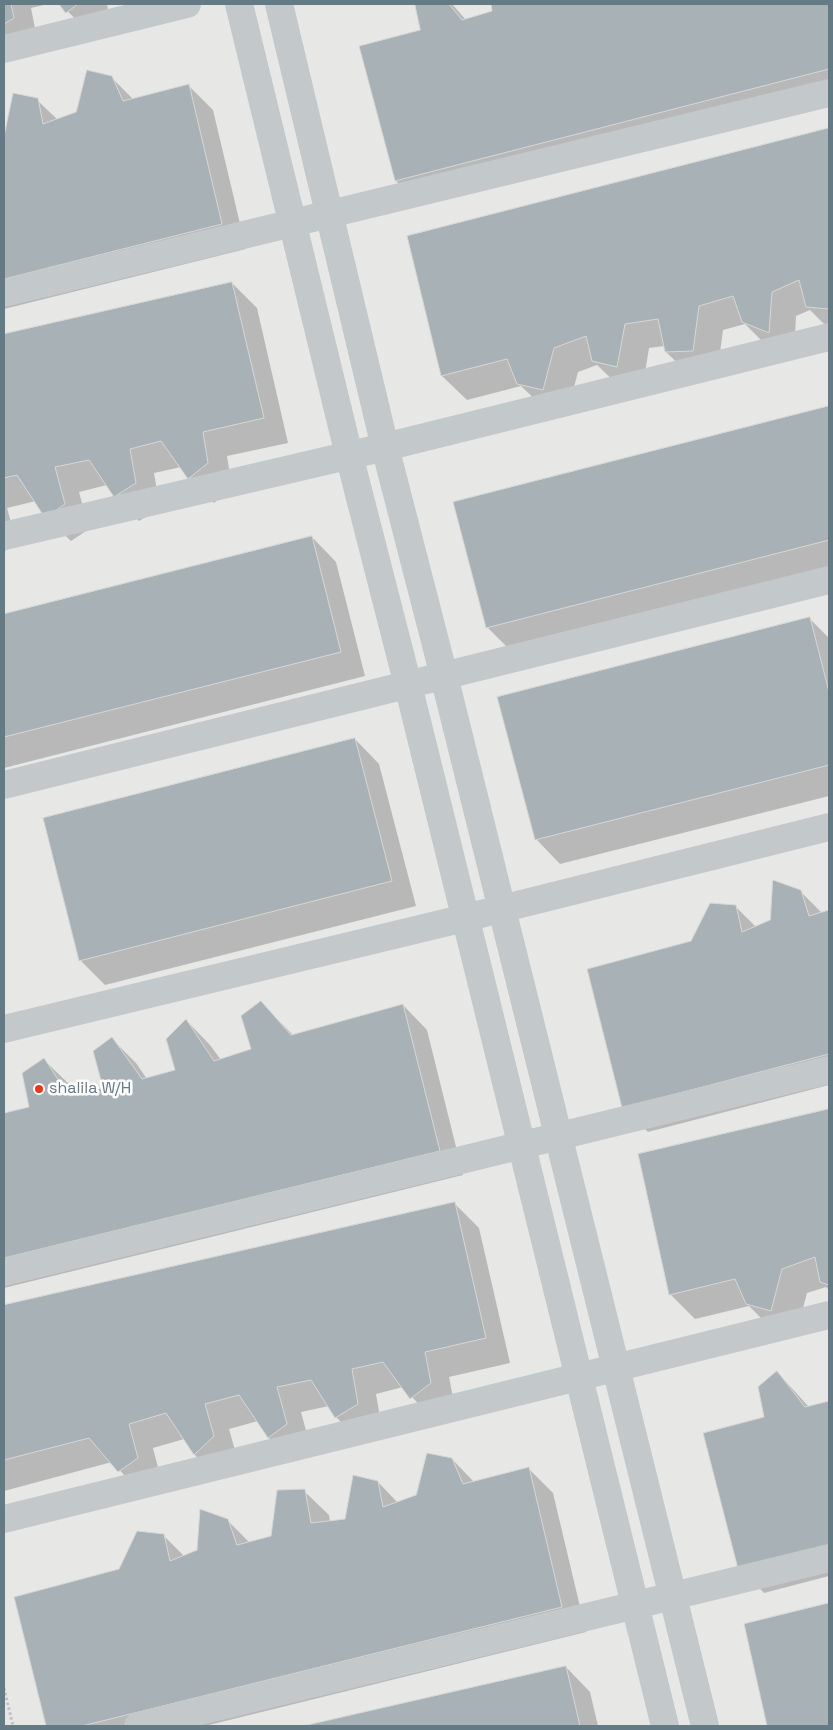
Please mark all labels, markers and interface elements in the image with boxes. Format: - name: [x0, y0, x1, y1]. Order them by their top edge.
- place label: shalila W/H: [49, 1079, 131, 1099]
- marker: shalila W/H: [33, 1083, 45, 1095]

